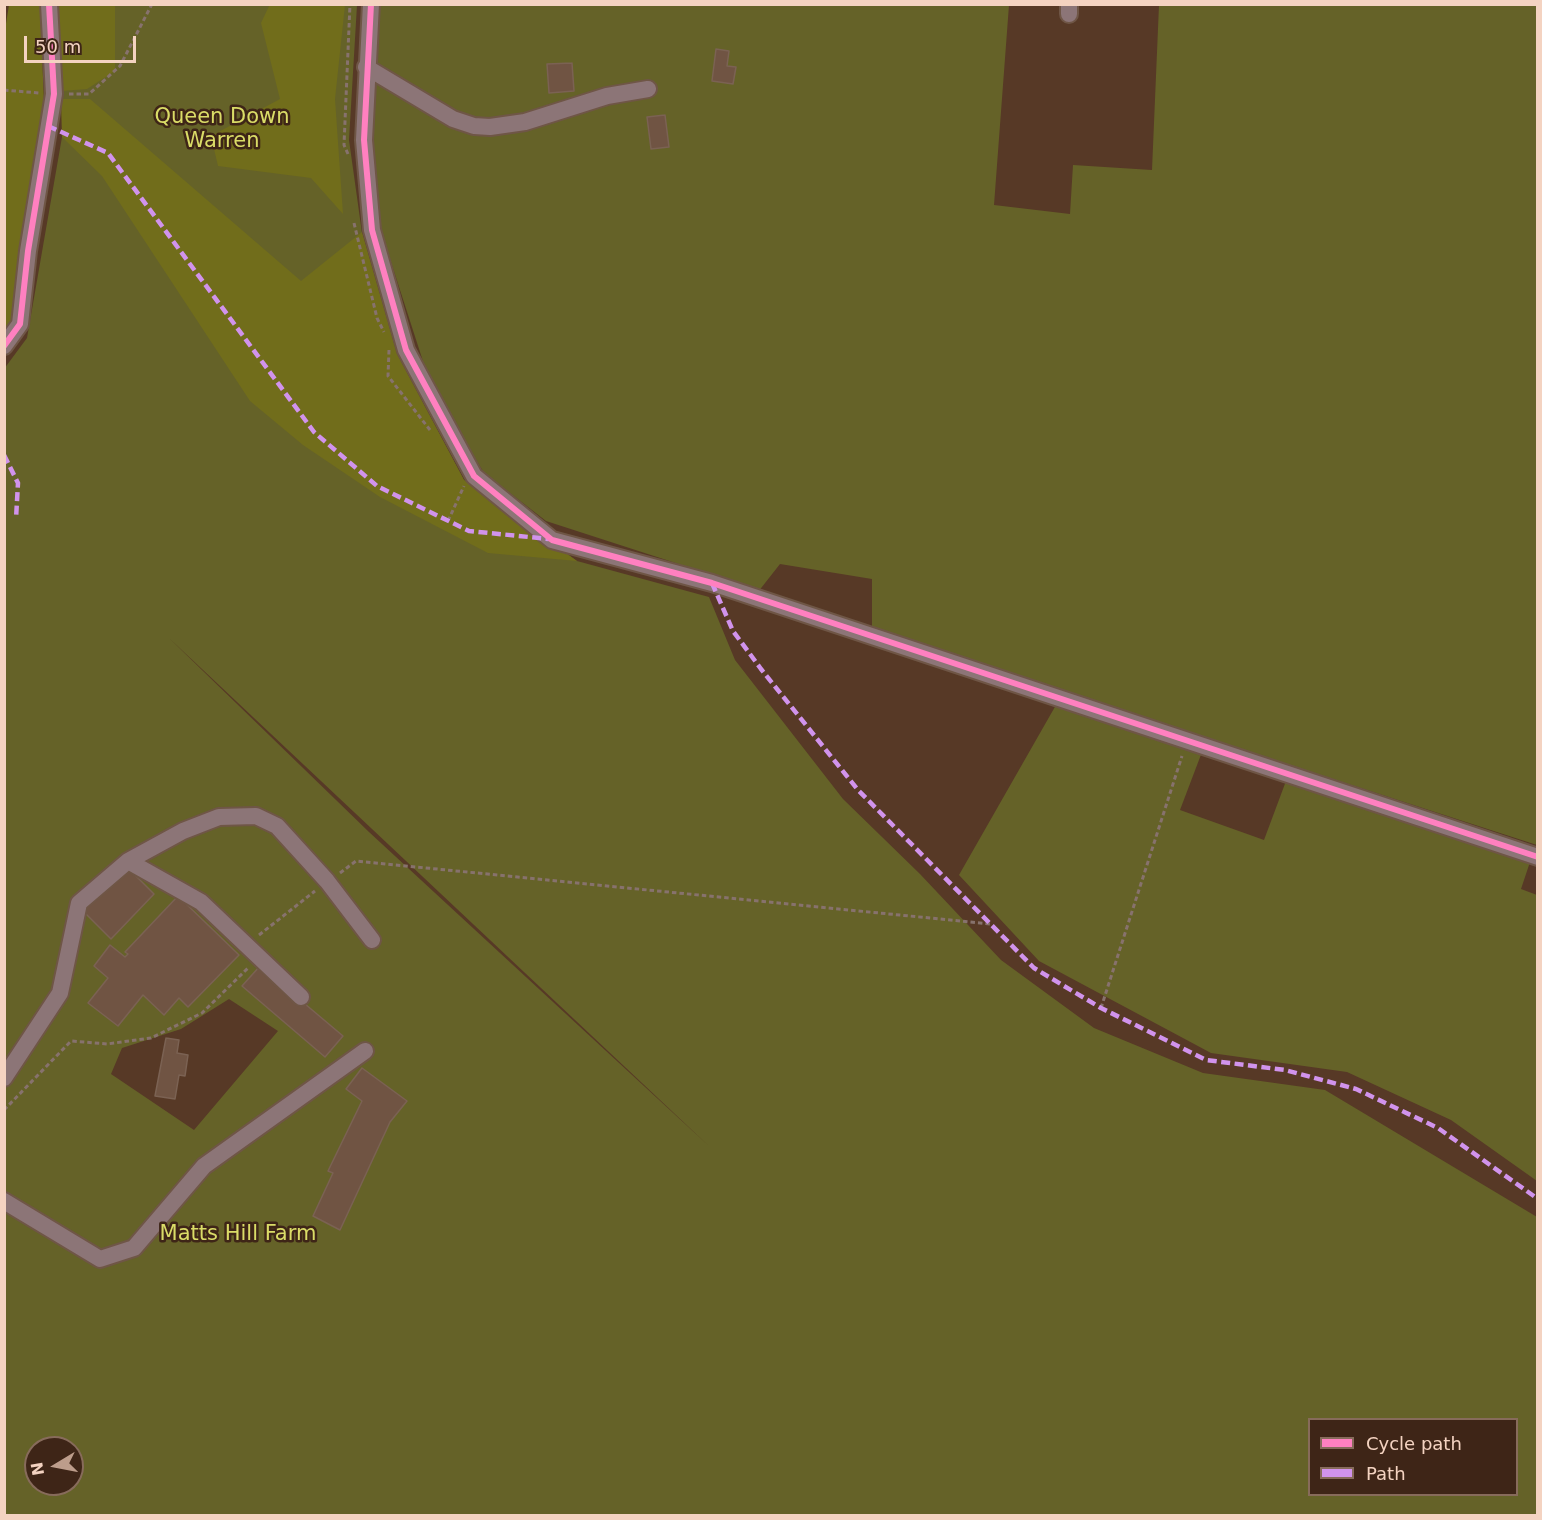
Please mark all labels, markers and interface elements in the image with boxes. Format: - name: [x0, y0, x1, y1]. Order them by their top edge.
- scale bar: [27, 24, 140, 62]
- text: 50 m: [35, 36, 81, 57]
- park label: Queen Down Warren: [154, 105, 290, 155]
- park label: Matts Hill Farm: [160, 1222, 316, 1248]
- legend: [1308, 1418, 1518, 1496]
- text: Cycle path: [1366, 1433, 1462, 1454]
- north arrow: [24, 1436, 84, 1496]
- text: N: [27, 1461, 48, 1477]
- text: Path: [1366, 1463, 1406, 1484]

